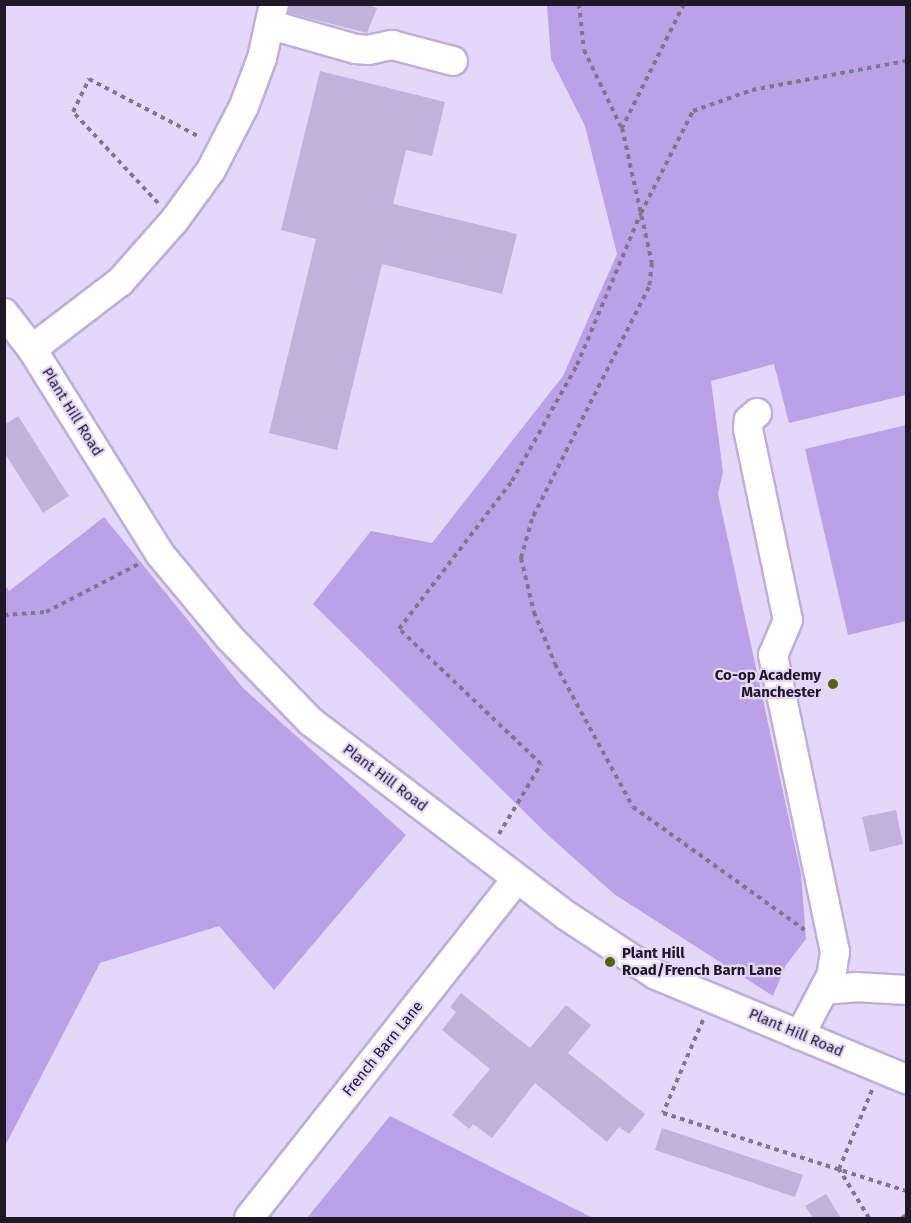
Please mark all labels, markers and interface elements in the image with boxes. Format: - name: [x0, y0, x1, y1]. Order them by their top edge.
- street label: Plant Hill Road: [38, 364, 106, 460]
- place label: Co-op Academy Manchester: [715, 666, 821, 701]
- marker: Co-op Academy Manchester: [826, 677, 840, 691]
- street label: Plant Hill Road: [339, 740, 431, 816]
- place label: Plant Hill Road/French Barn Lane: [622, 944, 782, 979]
- marker: Plant Hill Road/French Barn Lane: [603, 955, 617, 969]
- street label: French Barn Lane: [339, 998, 427, 1100]
- street label: Plant Hill Road: [746, 1005, 846, 1061]

